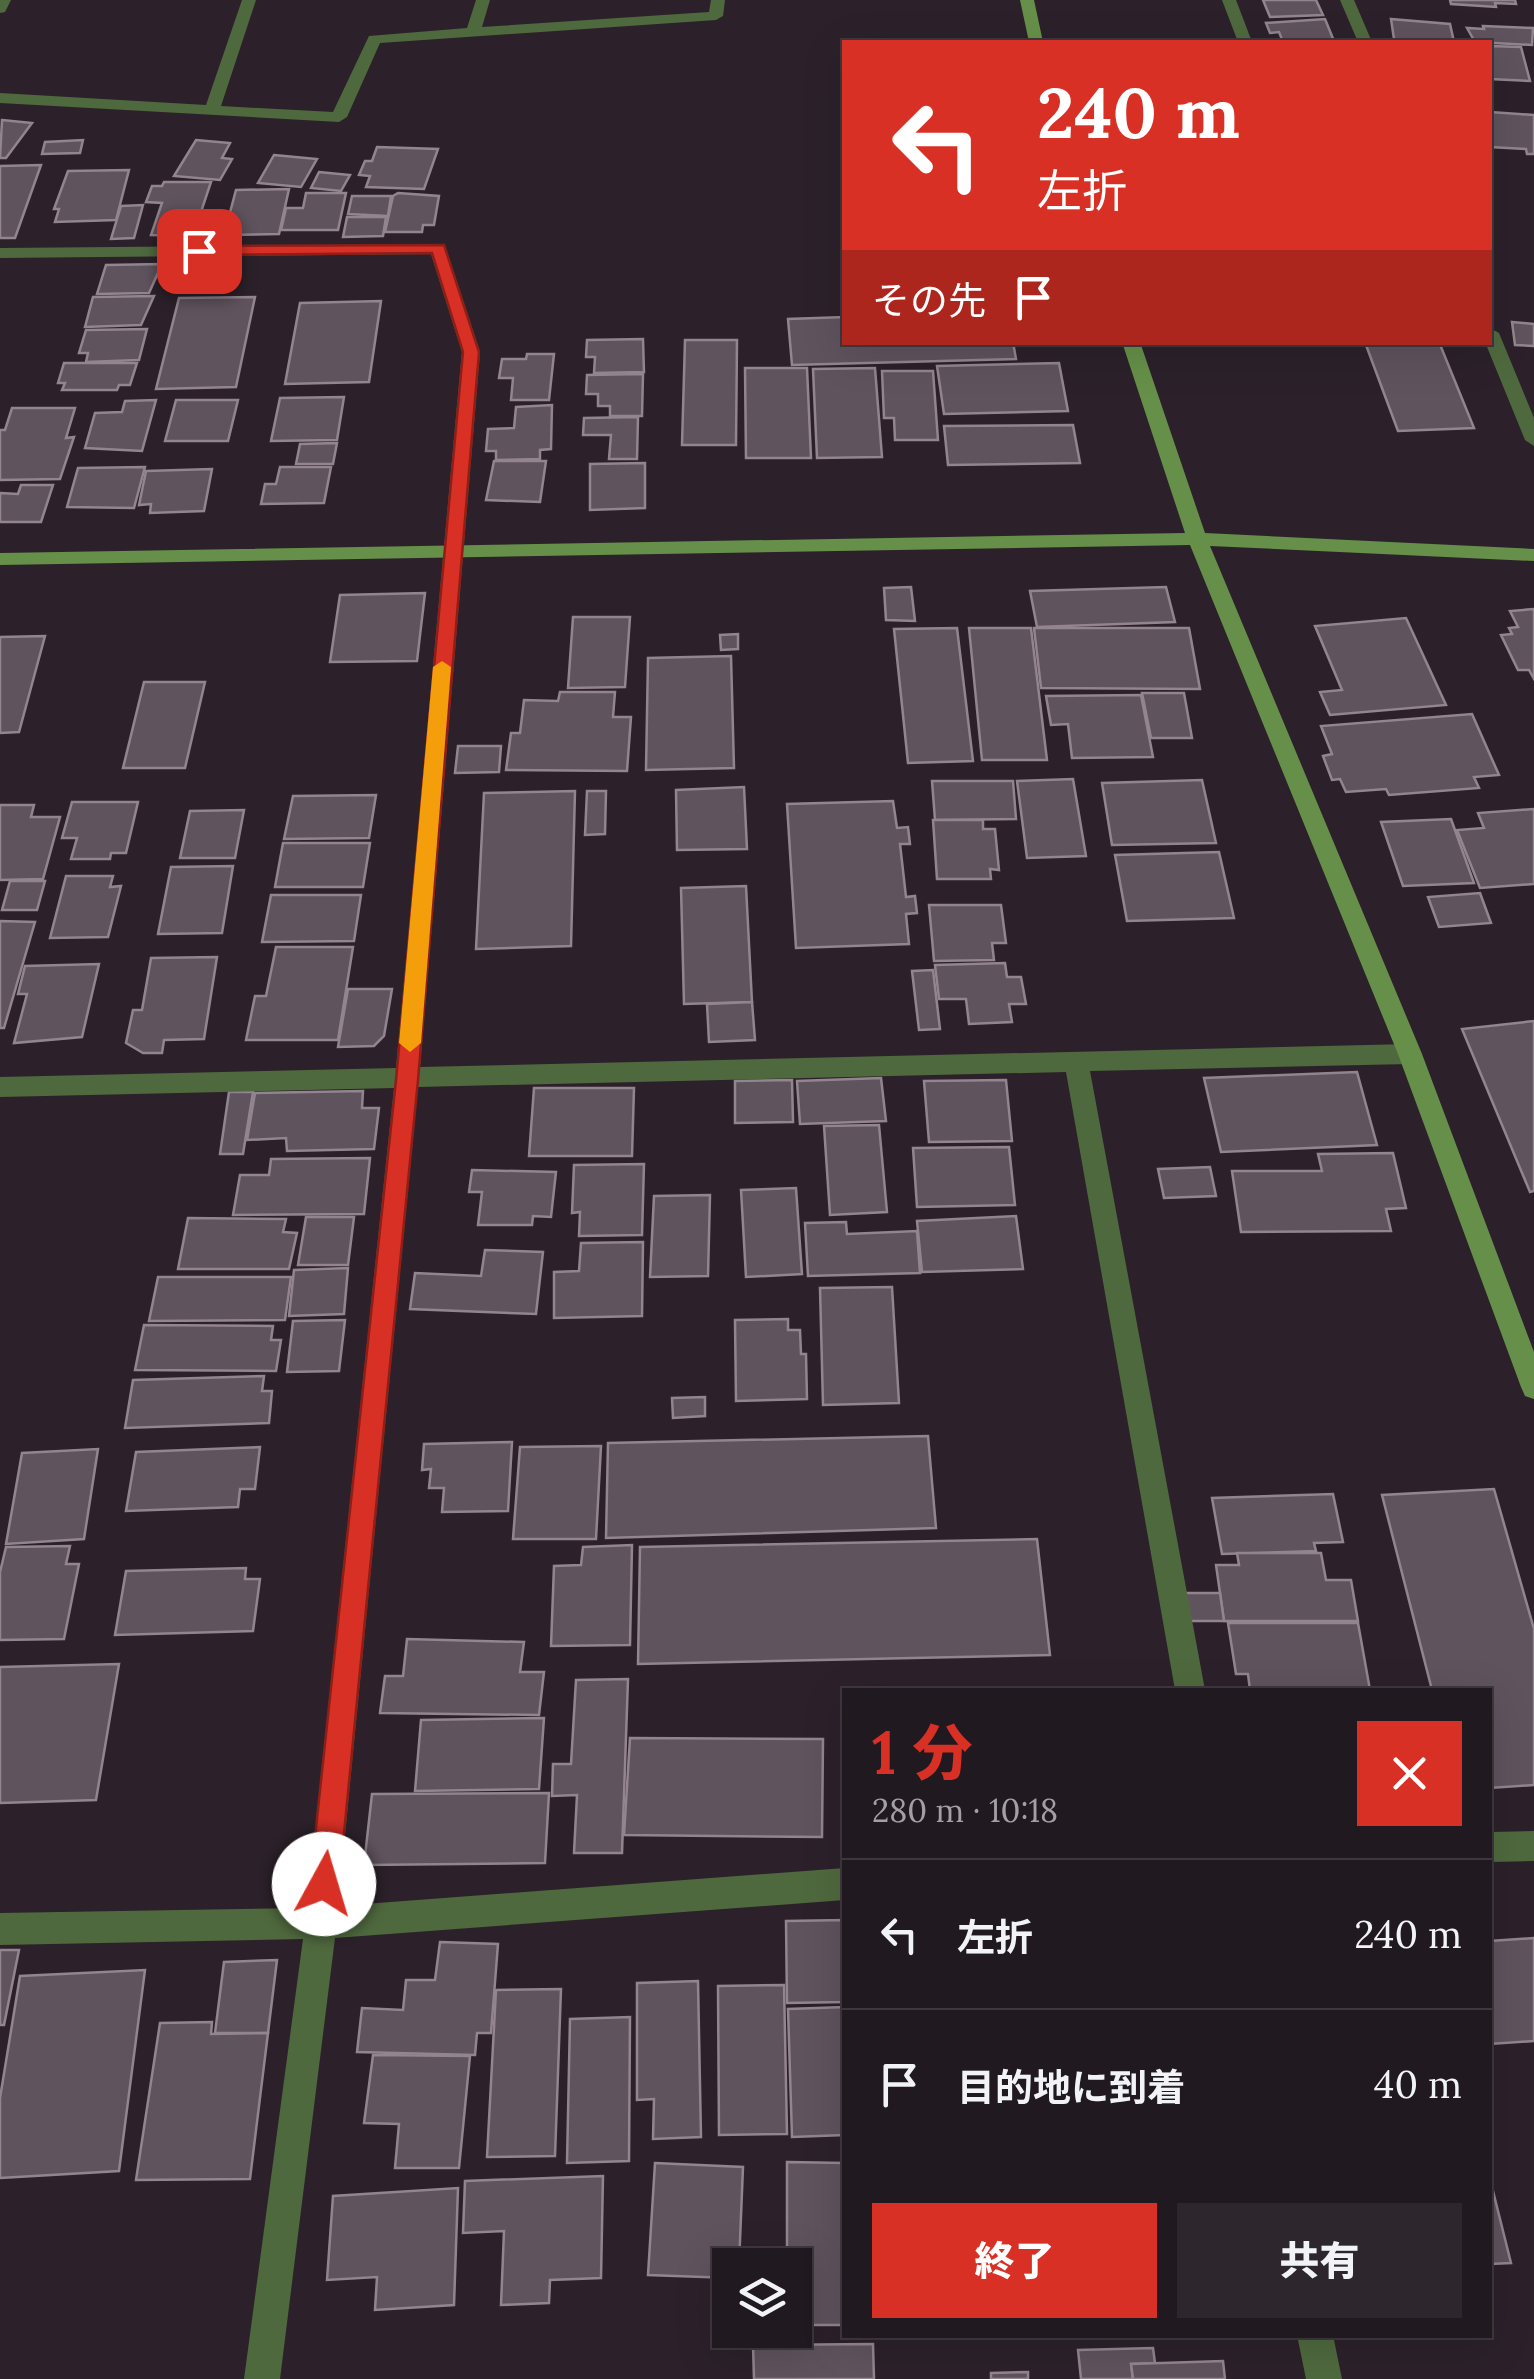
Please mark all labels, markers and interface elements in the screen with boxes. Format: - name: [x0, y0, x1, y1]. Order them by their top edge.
- text: 240 m: [1037, 68, 1240, 157]
- icon: left: [872, 80, 1002, 210]
- text: 左折: [1037, 162, 1127, 219]
- pin: [157, 209, 242, 294]
- icon: arrive: [172, 224, 227, 279]
- icon: arrive: [1006, 270, 1061, 325]
- text: その先: [872, 276, 986, 324]
- text: 1 分: [872, 1714, 972, 1790]
- button: close: [1357, 1721, 1462, 1826]
- text: 280 m · 10:18: [872, 1790, 1058, 1831]
- position arrow: [272, 1832, 376, 1936]
- icon: left: [872, 1907, 927, 1962]
- text: 240 m: [1354, 1910, 1462, 1958]
- text: 左折: [957, 1913, 1033, 1961]
- icon: arrive: [872, 2057, 927, 2112]
- text: 40 m: [1374, 2060, 1462, 2108]
- text: 目的地に到着: [957, 2063, 1185, 2111]
- button: 終了: [872, 2203, 1157, 2318]
- button: 共有: [1177, 2203, 1462, 2318]
- map controls: [712, 2248, 812, 2348]
- button: layers: [712, 2248, 812, 2348]

